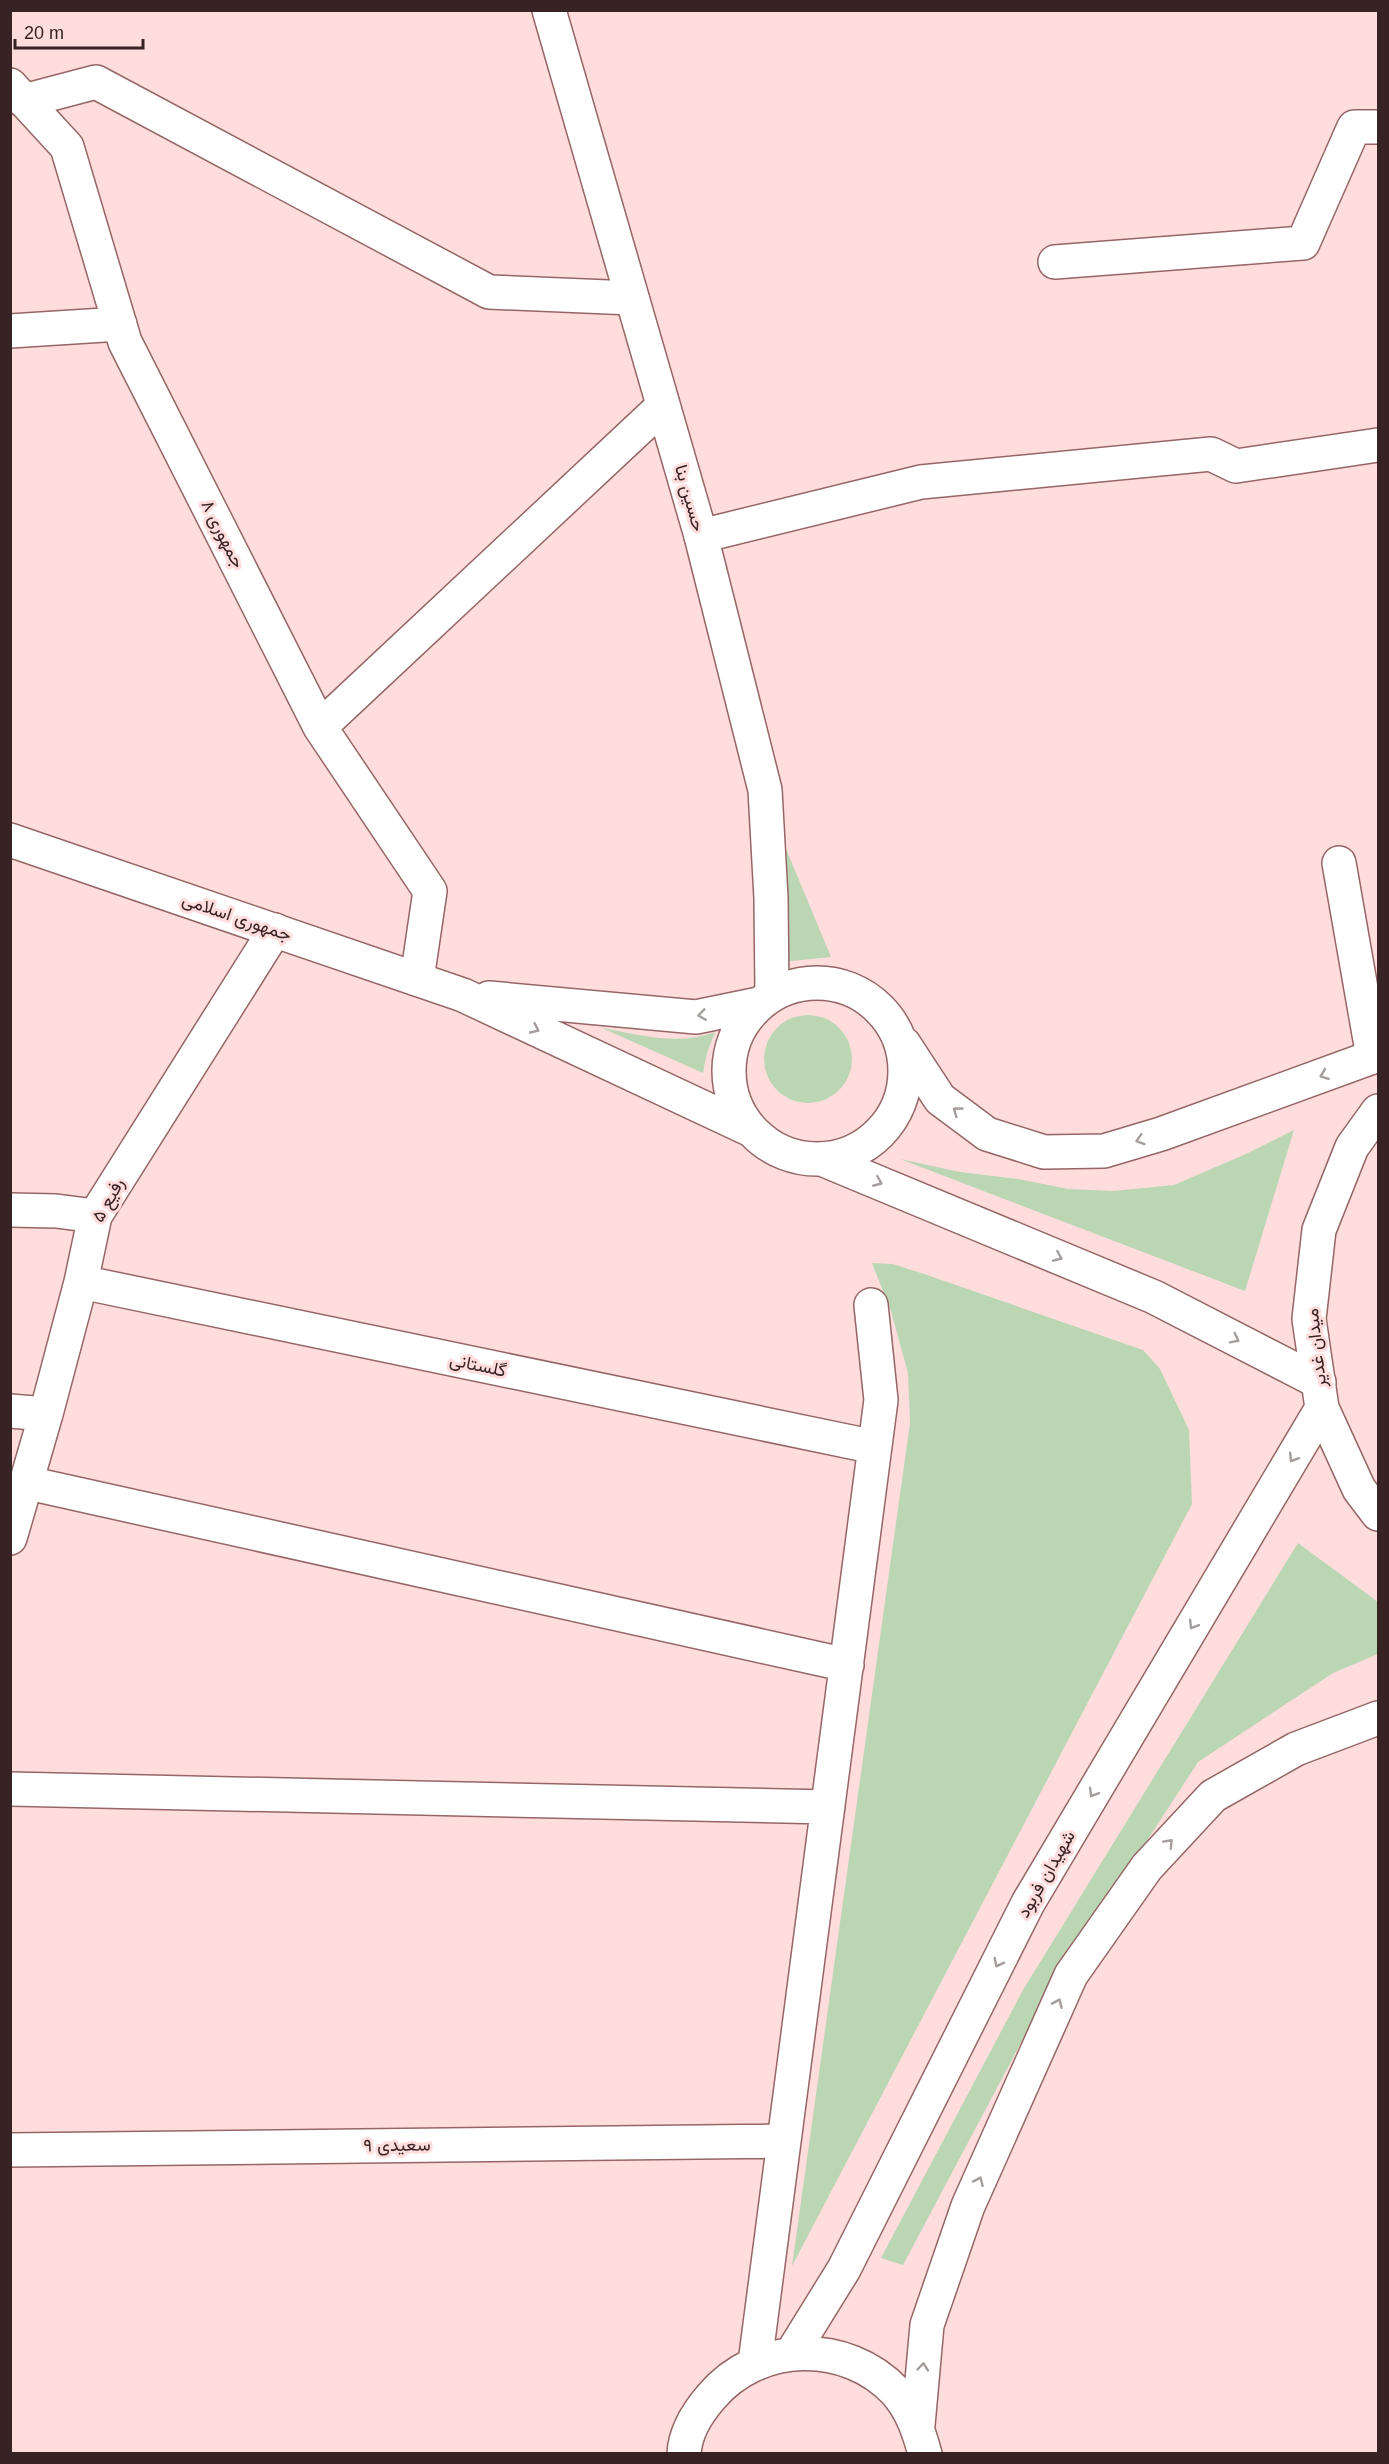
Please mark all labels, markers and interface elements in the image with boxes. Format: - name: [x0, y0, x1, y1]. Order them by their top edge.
- scale bar: [15, 12, 142, 50]
- text: 20 m: [24, 23, 64, 43]
- street label: حسین بنا: [670, 462, 709, 534]
- street label: جمهوری ۸: [196, 497, 249, 572]
- street label: جمهوری اسلامی: [179, 889, 294, 946]
- one-way arrow: [697, 1009, 706, 1021]
- one-way arrow: [529, 1022, 540, 1034]
- one-way arrow: [1319, 1067, 1329, 1080]
- one-way arrow: [952, 1107, 963, 1118]
- one-way arrow: [1135, 1133, 1146, 1145]
- street label: رفیع ۵: [88, 1175, 130, 1226]
- one-way arrow: [872, 1175, 883, 1187]
- one-way arrow: [1052, 1250, 1063, 1262]
- street label: میدان غدیر: [1302, 1307, 1331, 1389]
- one-way arrow: [1229, 1332, 1239, 1343]
- street label: گلستانی: [448, 1349, 508, 1382]
- one-way arrow: [1288, 1452, 1300, 1462]
- one-way arrow: [1189, 1619, 1200, 1630]
- one-way arrow: [1089, 1787, 1101, 1797]
- street label: شهيدان فربود: [1013, 1827, 1080, 1922]
- one-way arrow: [1162, 1840, 1173, 1850]
- one-way arrow: [993, 1957, 1005, 1968]
- one-way arrow: [1051, 1998, 1063, 2009]
- street label: سعیدی ۹: [363, 2134, 431, 2157]
- one-way arrow: [972, 2176, 984, 2187]
- one-way arrow: [916, 2362, 929, 2371]

